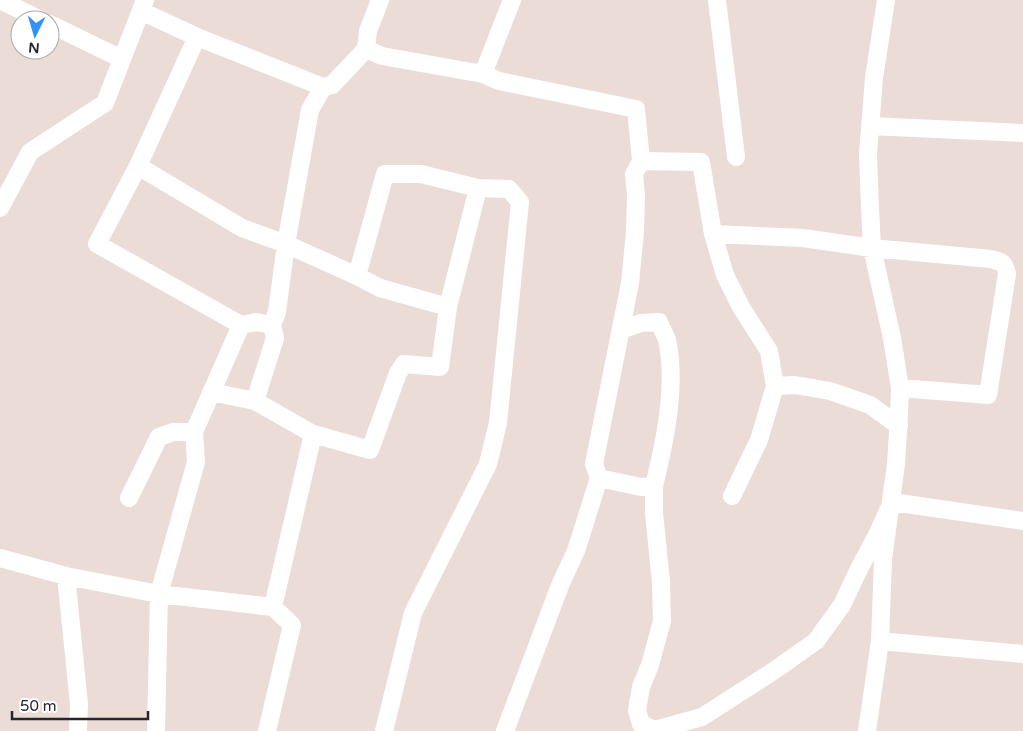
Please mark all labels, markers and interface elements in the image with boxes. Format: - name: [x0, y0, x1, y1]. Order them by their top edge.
- north arrow: [10, 10, 60, 60]
- text: N: [28, 38, 40, 56]
- scale bar: [12, 688, 149, 720]
- text: 50 m: [20, 697, 57, 715]

